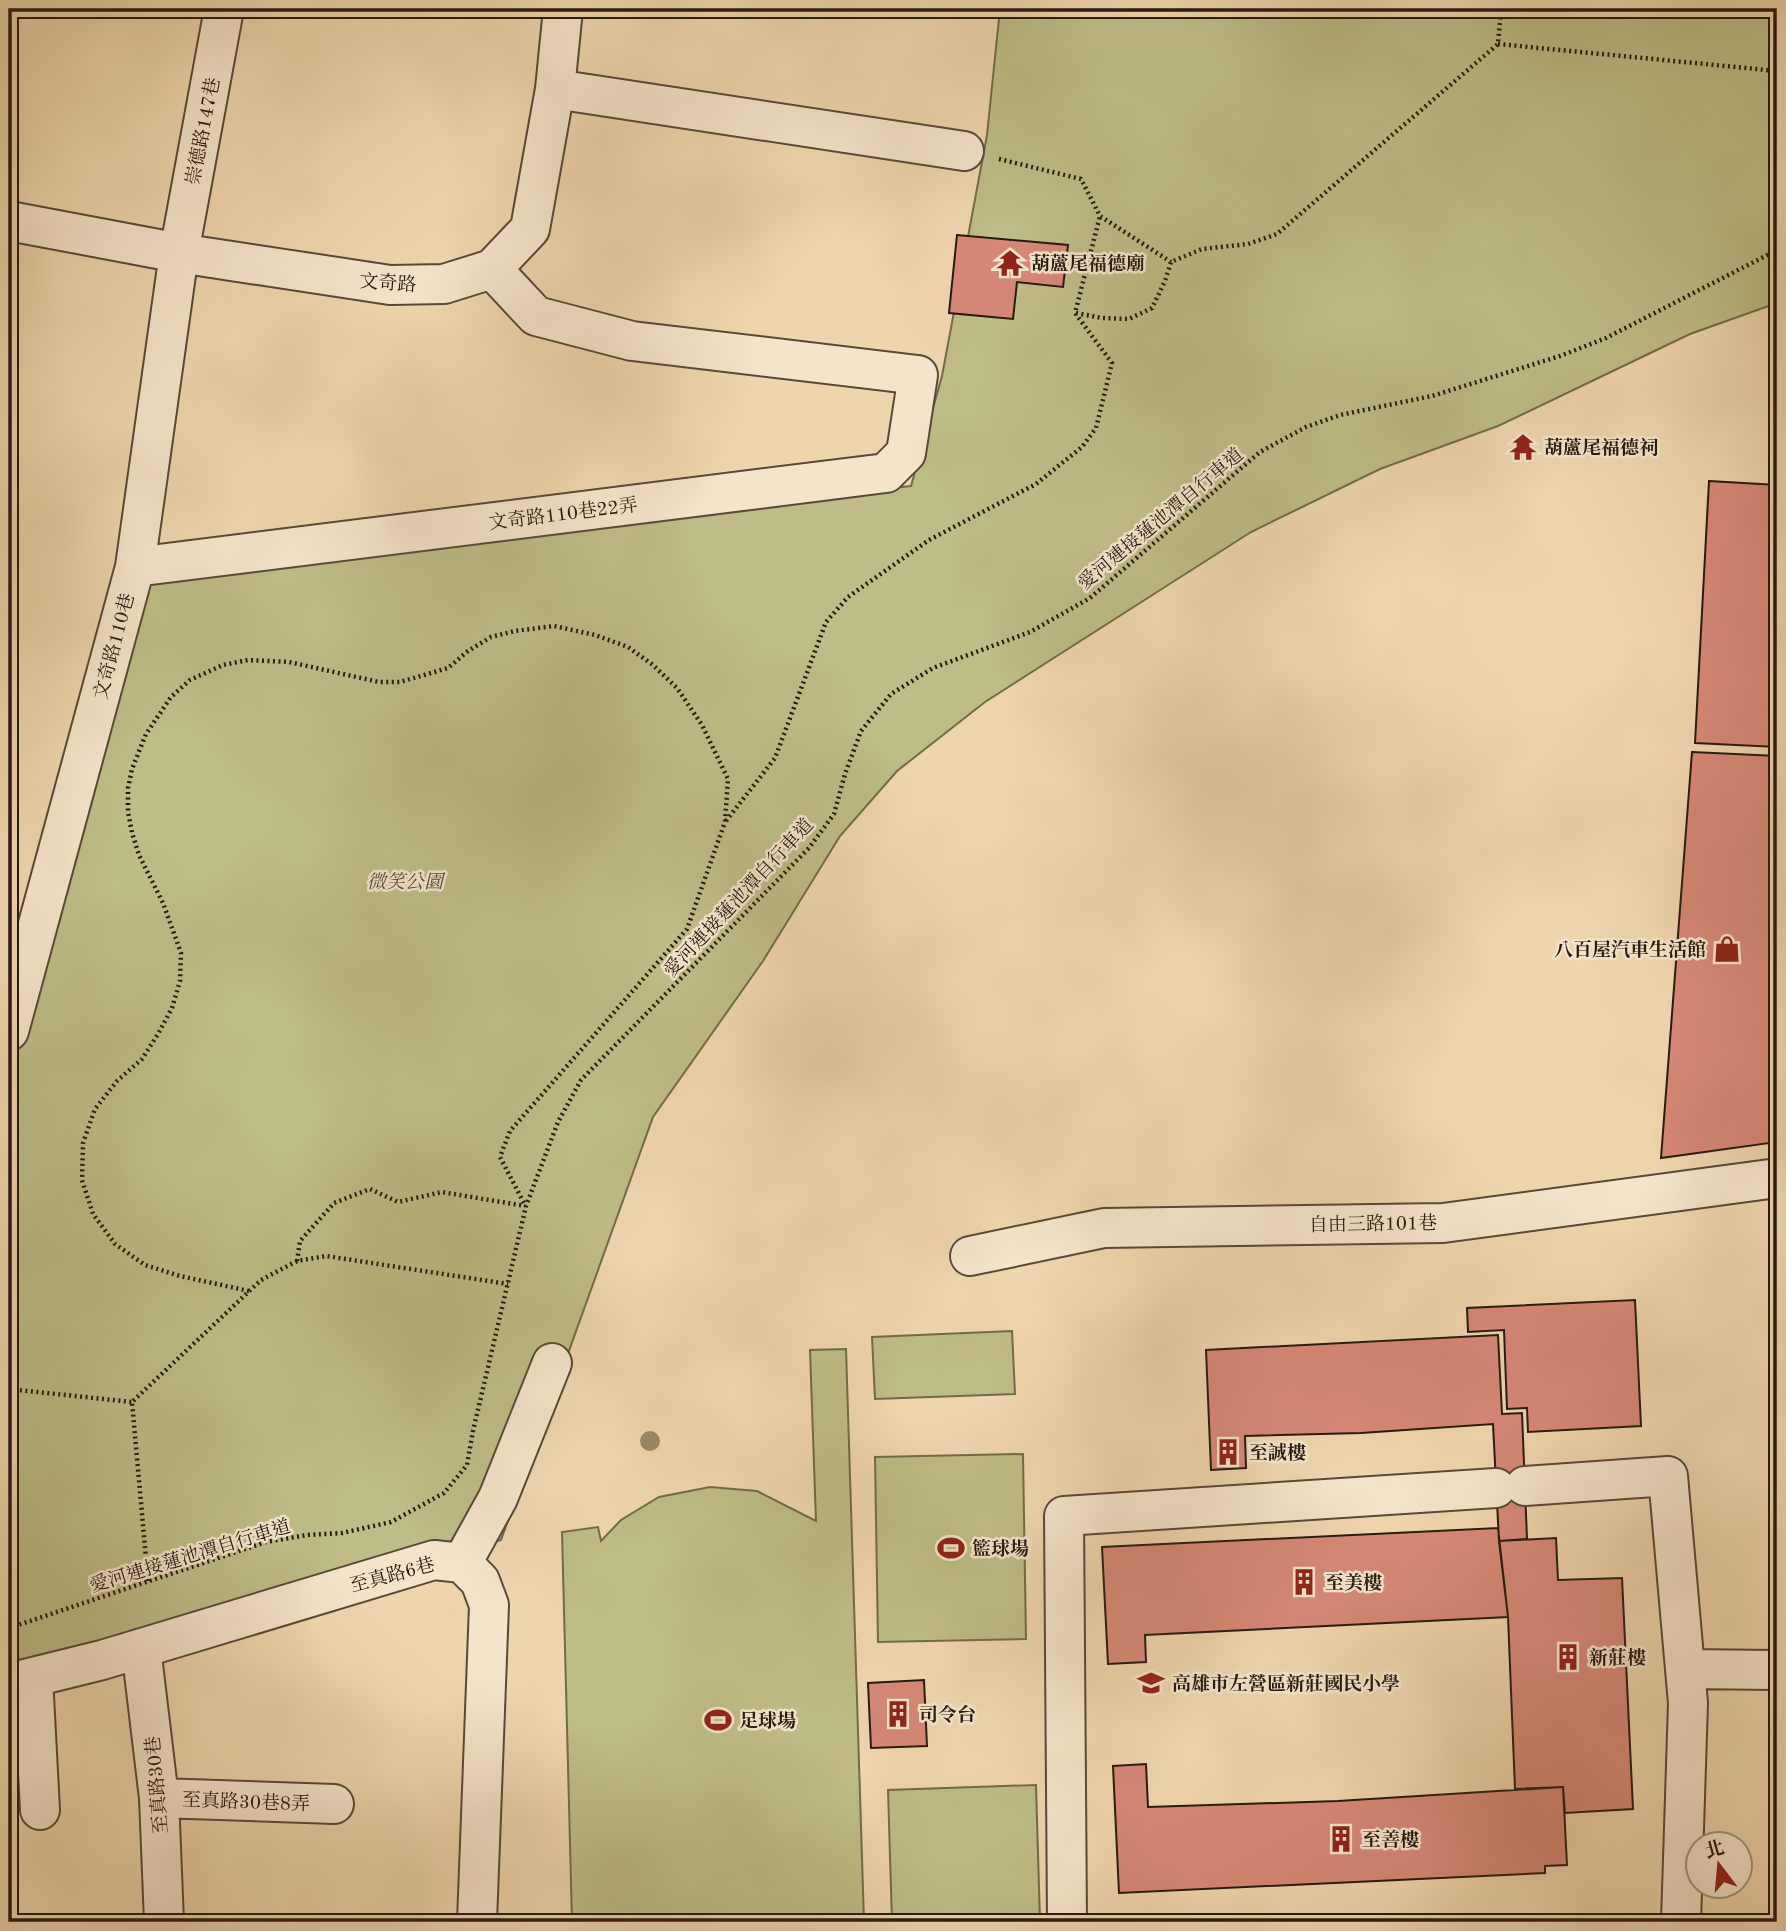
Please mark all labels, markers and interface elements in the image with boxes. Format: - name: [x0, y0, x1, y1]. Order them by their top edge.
- street label: 崇德路147巷: [182, 76, 224, 187]
- temple icon: 葫蘆尾福德廟: [995, 248, 1025, 278]
- place label: 葫蘆尾福德廟: [1031, 253, 1145, 275]
- street label: 文奇路: [359, 271, 417, 296]
- temple icon: 葫蘆尾福德祠: [1508, 432, 1538, 462]
- place label: 葫蘆尾福德祠: [1544, 437, 1658, 459]
- street label: 愛河連接蓮池潭自行車道: [1074, 443, 1248, 594]
- street label: 文奇路110巷22弄: [487, 495, 639, 534]
- street label: 文奇路110巷: [90, 591, 139, 702]
- street label: 愛河連接蓮池潭自行車道: [659, 814, 818, 982]
- park label: 微笑公園: [367, 871, 446, 893]
- shop icon: 八百屋汽車生活館: [1712, 934, 1742, 964]
- place label: 八百屋汽車生活館: [1554, 939, 1706, 961]
- street label: 自由三路101巷: [1309, 1213, 1437, 1236]
- building icon: 至誠樓: [1213, 1437, 1243, 1467]
- place label: 至誠樓: [1249, 1442, 1306, 1464]
- street label: 愛河連接蓮池潭自行車道: [87, 1515, 293, 1597]
- sports icon: 籃球場: [936, 1533, 966, 1563]
- place label: 籃球場: [972, 1538, 1029, 1560]
- street label: 至真路6巷: [348, 1554, 437, 1597]
- building icon: 至美樓: [1289, 1567, 1319, 1597]
- place label: 至美樓: [1325, 1572, 1382, 1594]
- building icon: 新莊樓: [1553, 1642, 1583, 1672]
- place label: 新莊樓: [1589, 1647, 1646, 1669]
- school or university icon: 高雄市左營區新莊國民小學: [1136, 1668, 1166, 1698]
- place label: 高雄市左營區新莊國民小學: [1172, 1673, 1400, 1695]
- building icon: 司令台: [883, 1699, 913, 1729]
- place label: 司令台: [919, 1704, 976, 1726]
- sports icon: 足球場: [703, 1705, 733, 1735]
- place label: 足球場: [739, 1710, 796, 1732]
- street label: 至真路30巷: [143, 1735, 172, 1835]
- street label: 至真路30巷8弄: [182, 1790, 310, 1815]
- building icon: 至善樓: [1326, 1824, 1356, 1854]
- place label: 至善樓: [1362, 1829, 1419, 1851]
- north arrow: [1684, 1829, 1754, 1899]
- text: 北: [1703, 1837, 1727, 1863]

